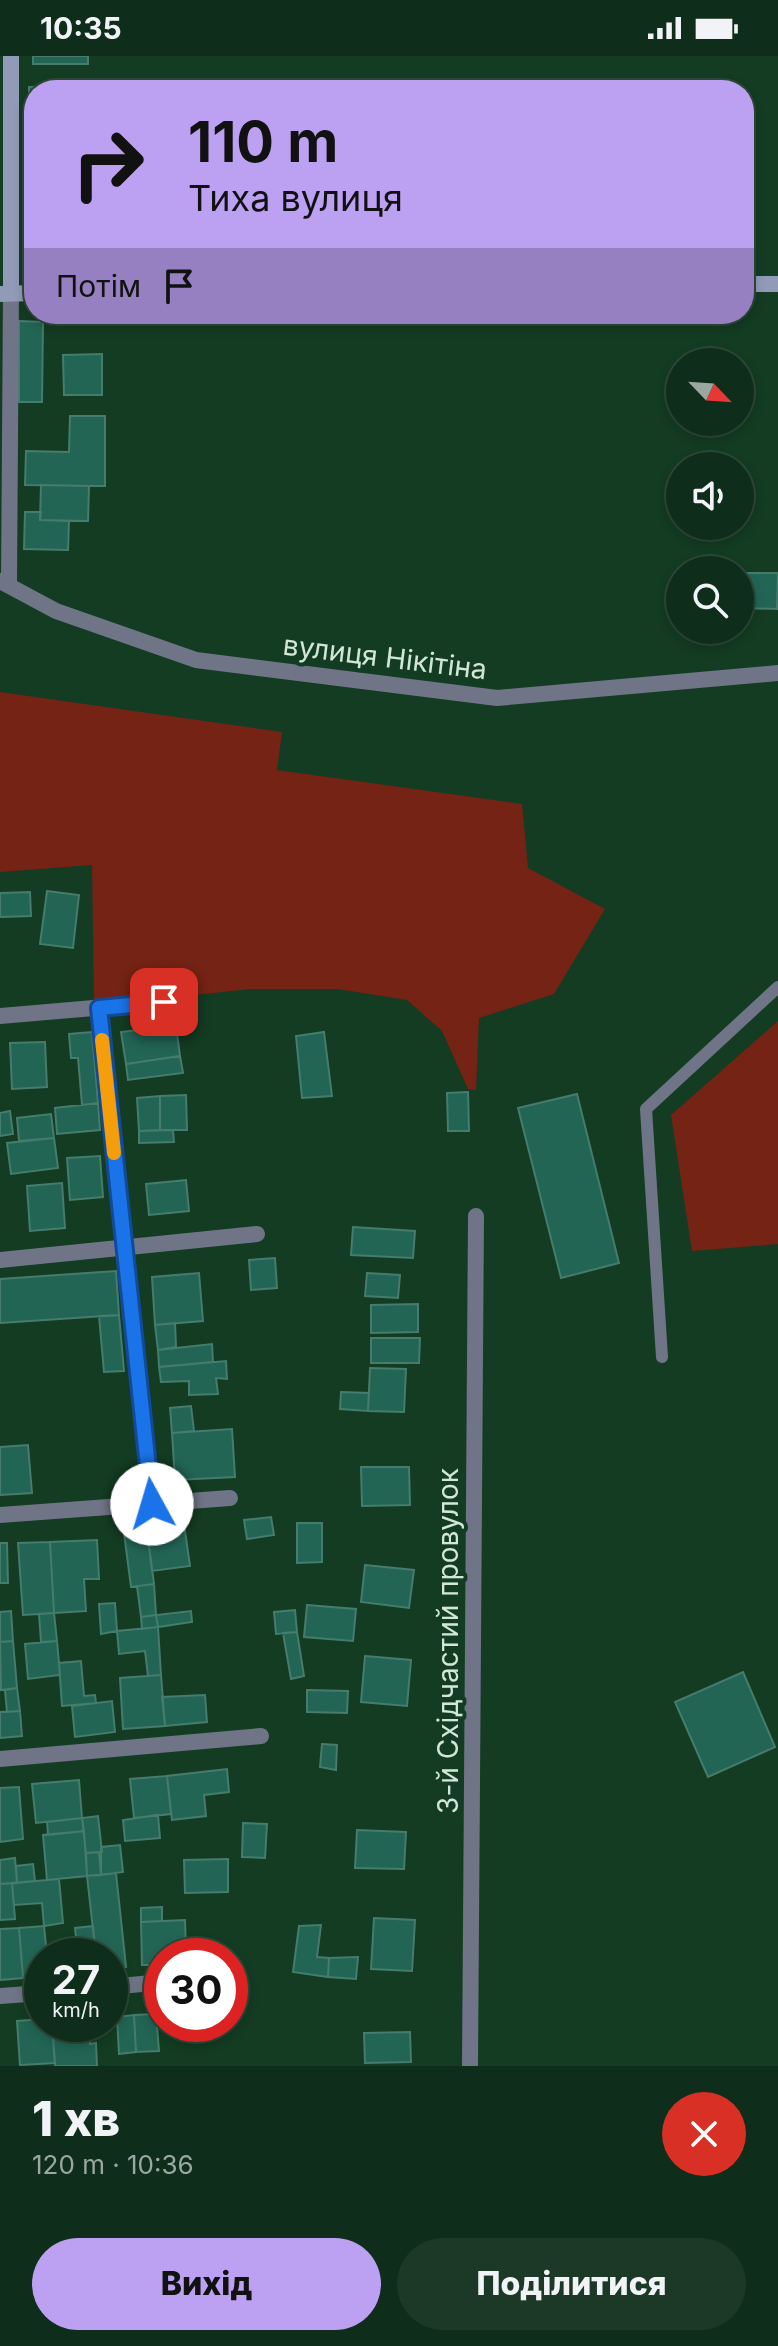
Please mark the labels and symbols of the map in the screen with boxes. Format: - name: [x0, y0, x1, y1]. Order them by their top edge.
- north arrow: [666, 348, 754, 436]
- street label: вулиця Нікітіна: [281, 628, 489, 686]
- pin: [130, 968, 198, 1036]
- position arrow: [110, 1462, 194, 1546]
- street label: 3-й Східчастий провулок: [431, 1468, 465, 1814]
- speed limit sign: 30: [144, 1938, 248, 2042]

